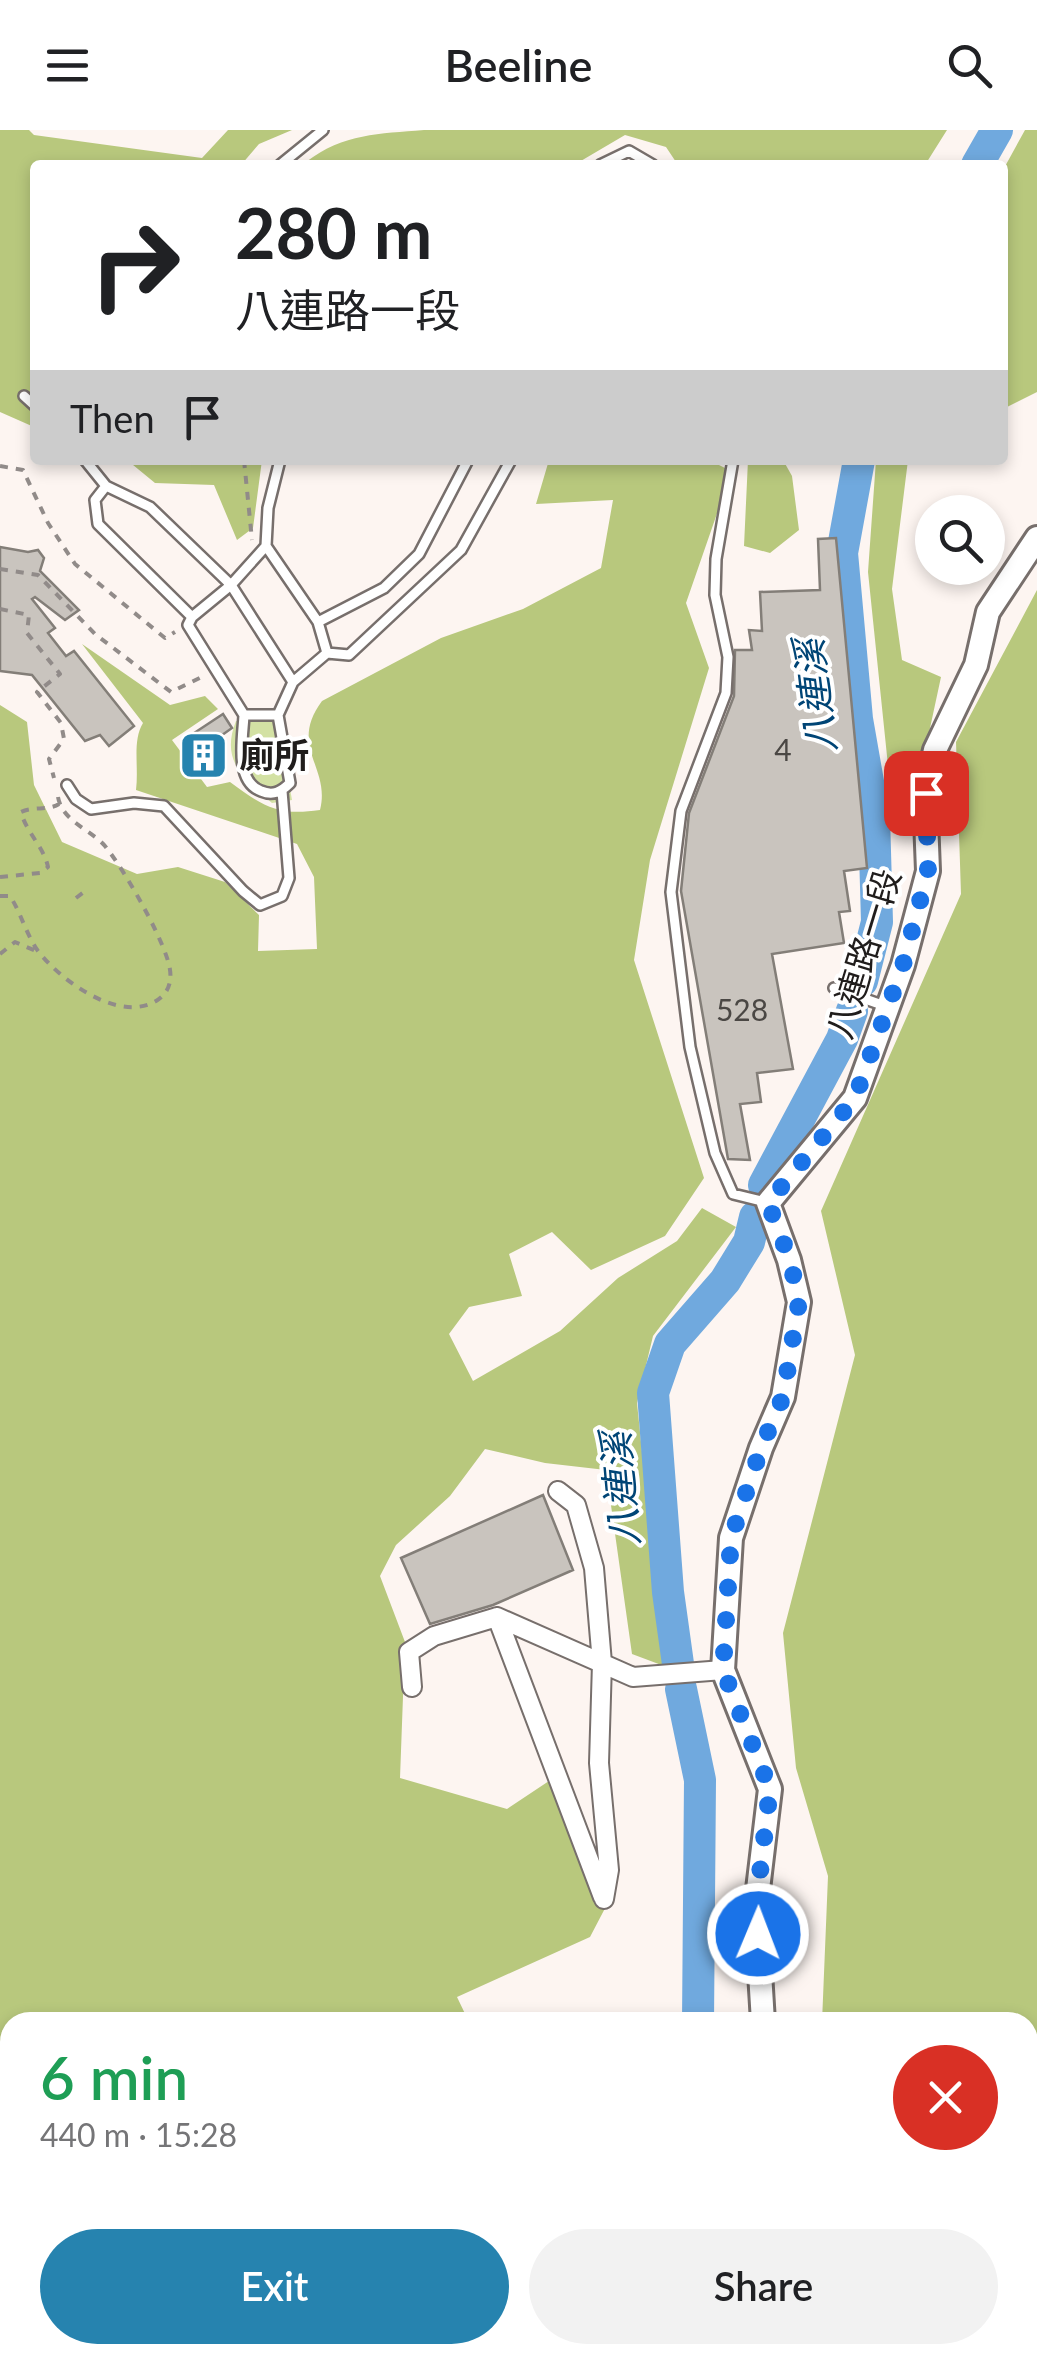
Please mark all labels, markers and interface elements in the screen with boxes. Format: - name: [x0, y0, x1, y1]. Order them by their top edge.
- icon: menu: [40, 38, 95, 93]
- text: Beeline: [444, 38, 593, 92]
- icon: search: [942, 38, 997, 93]
- text: 280 m: [235, 190, 432, 274]
- icon: right: [70, 200, 200, 330]
- text: 八連路一段: [235, 283, 460, 337]
- icon: arrive: [175, 390, 230, 445]
- text: Then: [70, 395, 155, 441]
- map controls: [915, 495, 1005, 585]
- button: search: [915, 495, 1005, 585]
- water label: 八連溪: [784, 632, 844, 756]
- building icon: 廁所: [178, 730, 230, 782]
- house number: 4: [774, 731, 792, 767]
- place label: 廁所: [239, 733, 309, 775]
- pin: [884, 751, 969, 836]
- icon: arrive: [899, 766, 954, 821]
- street label: 八連路一段: [816, 864, 908, 1043]
- house number: 528: [716, 991, 768, 1027]
- water label: 八連溪: [591, 1425, 647, 1548]
- position arrow: [706, 1882, 810, 1986]
- text: 6 min: [40, 2041, 188, 2113]
- button: close: [893, 2045, 998, 2150]
- text: 440 m · 15:28: [40, 2115, 237, 2154]
- button: Exit: [40, 2229, 509, 2344]
- button: Share: [529, 2229, 998, 2344]

